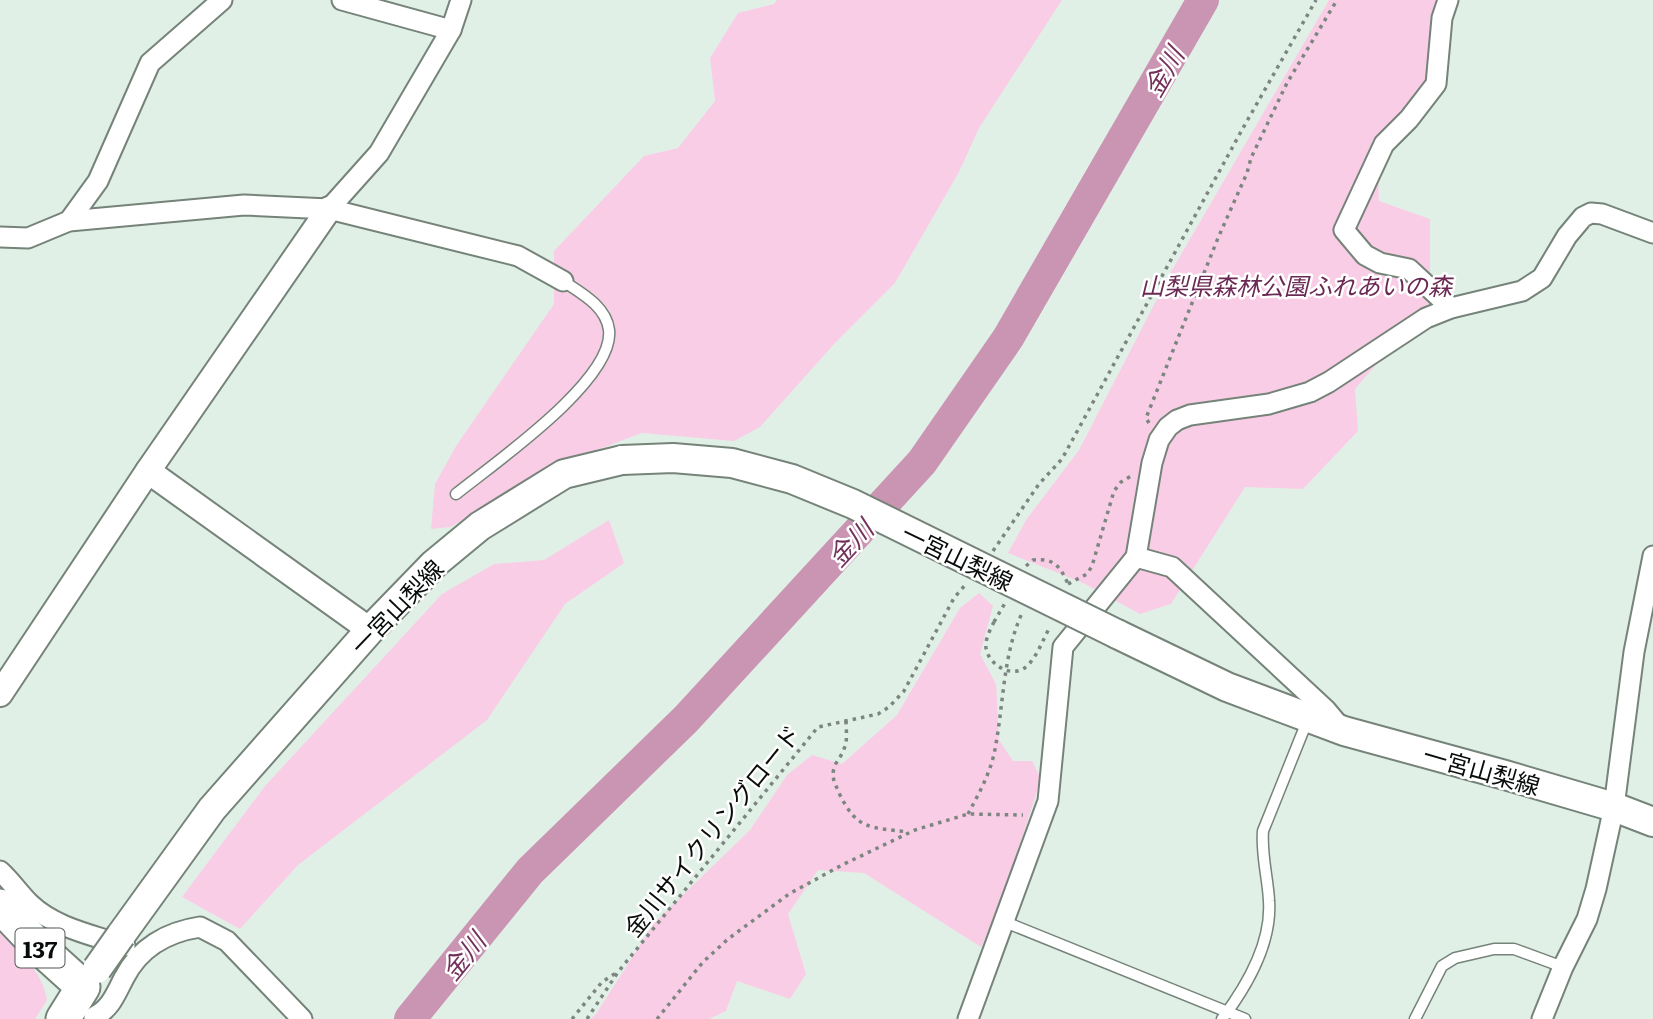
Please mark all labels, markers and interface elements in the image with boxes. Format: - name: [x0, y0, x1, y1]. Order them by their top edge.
- water label: 金川: [1132, 36, 1193, 103]
- park label: 山梨県森林公園ふれあいの森: [1140, 267, 1454, 302]
- water label: 金川: [817, 507, 883, 574]
- street label: 一宮山梨線: [896, 514, 1020, 598]
- street label: 一宮山梨線: [342, 551, 450, 661]
- street label: 金川サイクリングロード: [614, 717, 808, 943]
- street label: 一宮山梨線: [1420, 736, 1544, 802]
- water label: 金川: [430, 920, 495, 987]
- road number: 137: [16, 928, 64, 967]

